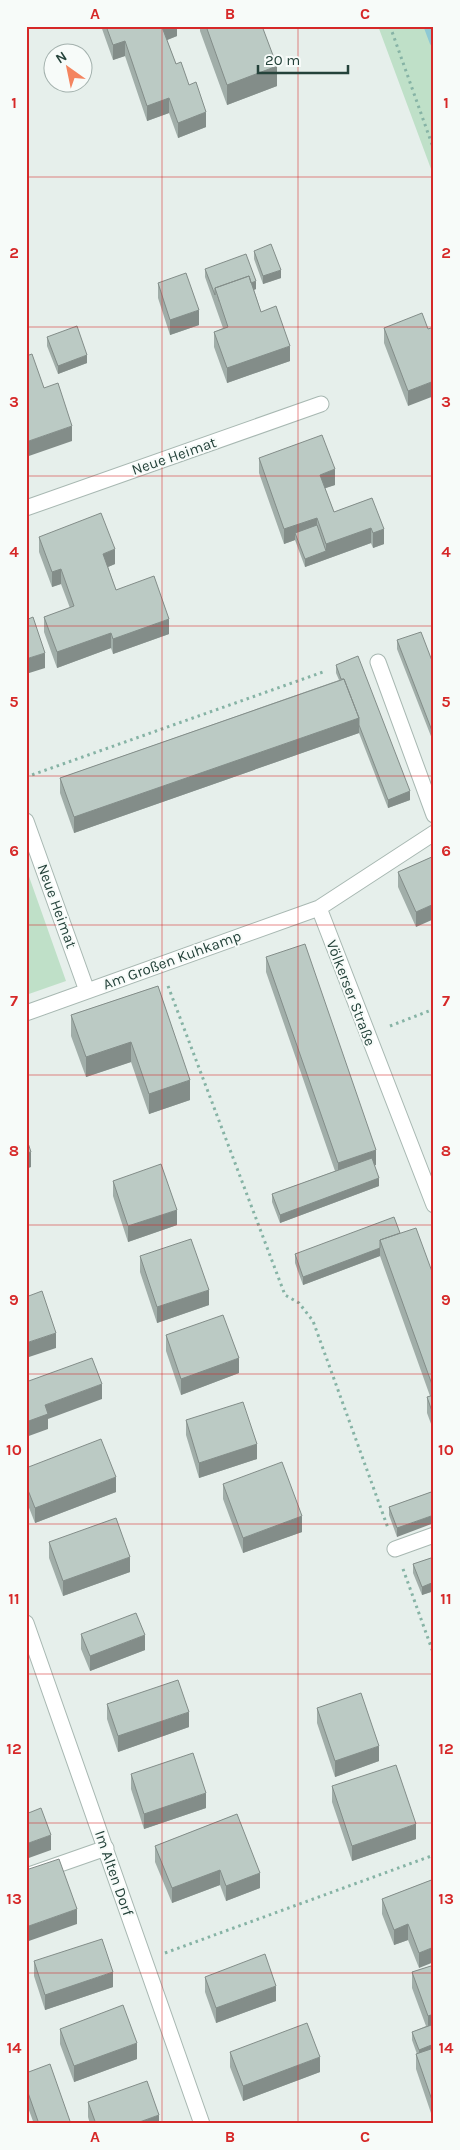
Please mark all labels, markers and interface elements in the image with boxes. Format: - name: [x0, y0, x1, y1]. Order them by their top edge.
- text: A: [90, 4, 100, 23]
- text: B: [225, 4, 235, 23]
- text: C: [360, 4, 370, 23]
- north arrow: [42, 42, 92, 92]
- scale bar: [258, 42, 348, 74]
- text: N: [52, 48, 70, 67]
- text: 20 m: [265, 51, 300, 69]
- text: 1: [11, 93, 17, 112]
- text: 1: [443, 93, 449, 112]
- text: 2: [9, 243, 19, 262]
- text: 2: [441, 243, 451, 262]
- text: 3: [9, 392, 19, 411]
- text: 3: [441, 392, 451, 411]
- street label: Neue Heimat: [129, 433, 219, 479]
- text: 4: [9, 542, 19, 561]
- text: 4: [441, 542, 451, 561]
- text: 5: [9, 692, 19, 711]
- text: 5: [441, 692, 451, 711]
- text: 6: [9, 841, 19, 860]
- text: 6: [441, 841, 451, 860]
- street label: Neue Heimat: [33, 861, 81, 951]
- street label: Am Großen Kuhkamp: [100, 927, 244, 993]
- street label: Völkerser Straße: [323, 938, 379, 1048]
- text: 7: [10, 991, 18, 1010]
- text: 7: [442, 991, 450, 1010]
- text: 8: [9, 1141, 19, 1160]
- text: 8: [441, 1141, 451, 1160]
- text: 9: [9, 1290, 19, 1309]
- text: 9: [441, 1290, 451, 1309]
- text: 10: [6, 1440, 22, 1459]
- text: 10: [438, 1440, 454, 1459]
- text: 11: [8, 1589, 20, 1608]
- text: 11: [440, 1589, 452, 1608]
- text: 12: [6, 1739, 22, 1758]
- text: 12: [438, 1739, 454, 1758]
- street label: Im Alten Dorf: [91, 1828, 137, 1919]
- text: 13: [6, 1889, 22, 1908]
- text: 13: [438, 1889, 454, 1908]
- text: 14: [6, 2038, 22, 2057]
- text: 14: [438, 2038, 454, 2057]
- text: A: [90, 2127, 100, 2146]
- text: B: [225, 2127, 235, 2146]
- text: C: [360, 2127, 370, 2146]

